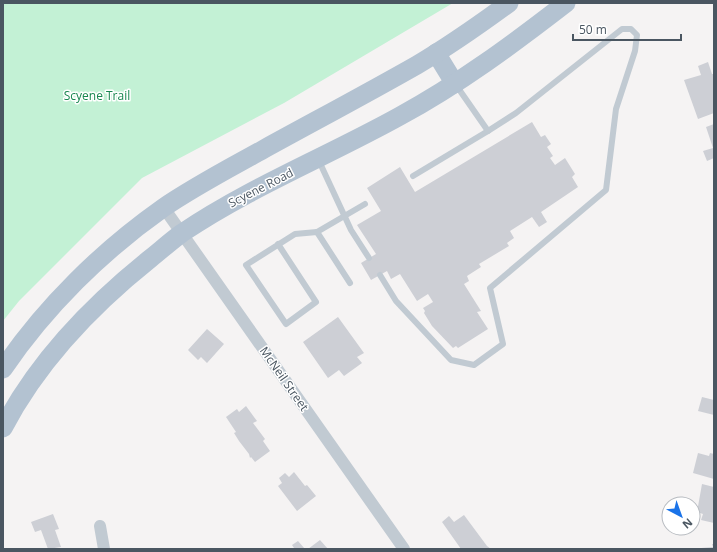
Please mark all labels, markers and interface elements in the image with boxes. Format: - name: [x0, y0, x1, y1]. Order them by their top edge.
- scale bar: [573, 16, 681, 42]
- text: 50 m: [579, 21, 607, 38]
- park label: Scyene Trail: [64, 87, 130, 104]
- street label: Scyene Road: [225, 164, 296, 211]
- street label: McNeil Street: [256, 343, 313, 414]
- north arrow: [661, 496, 701, 536]
- text: N: [680, 515, 696, 533]

